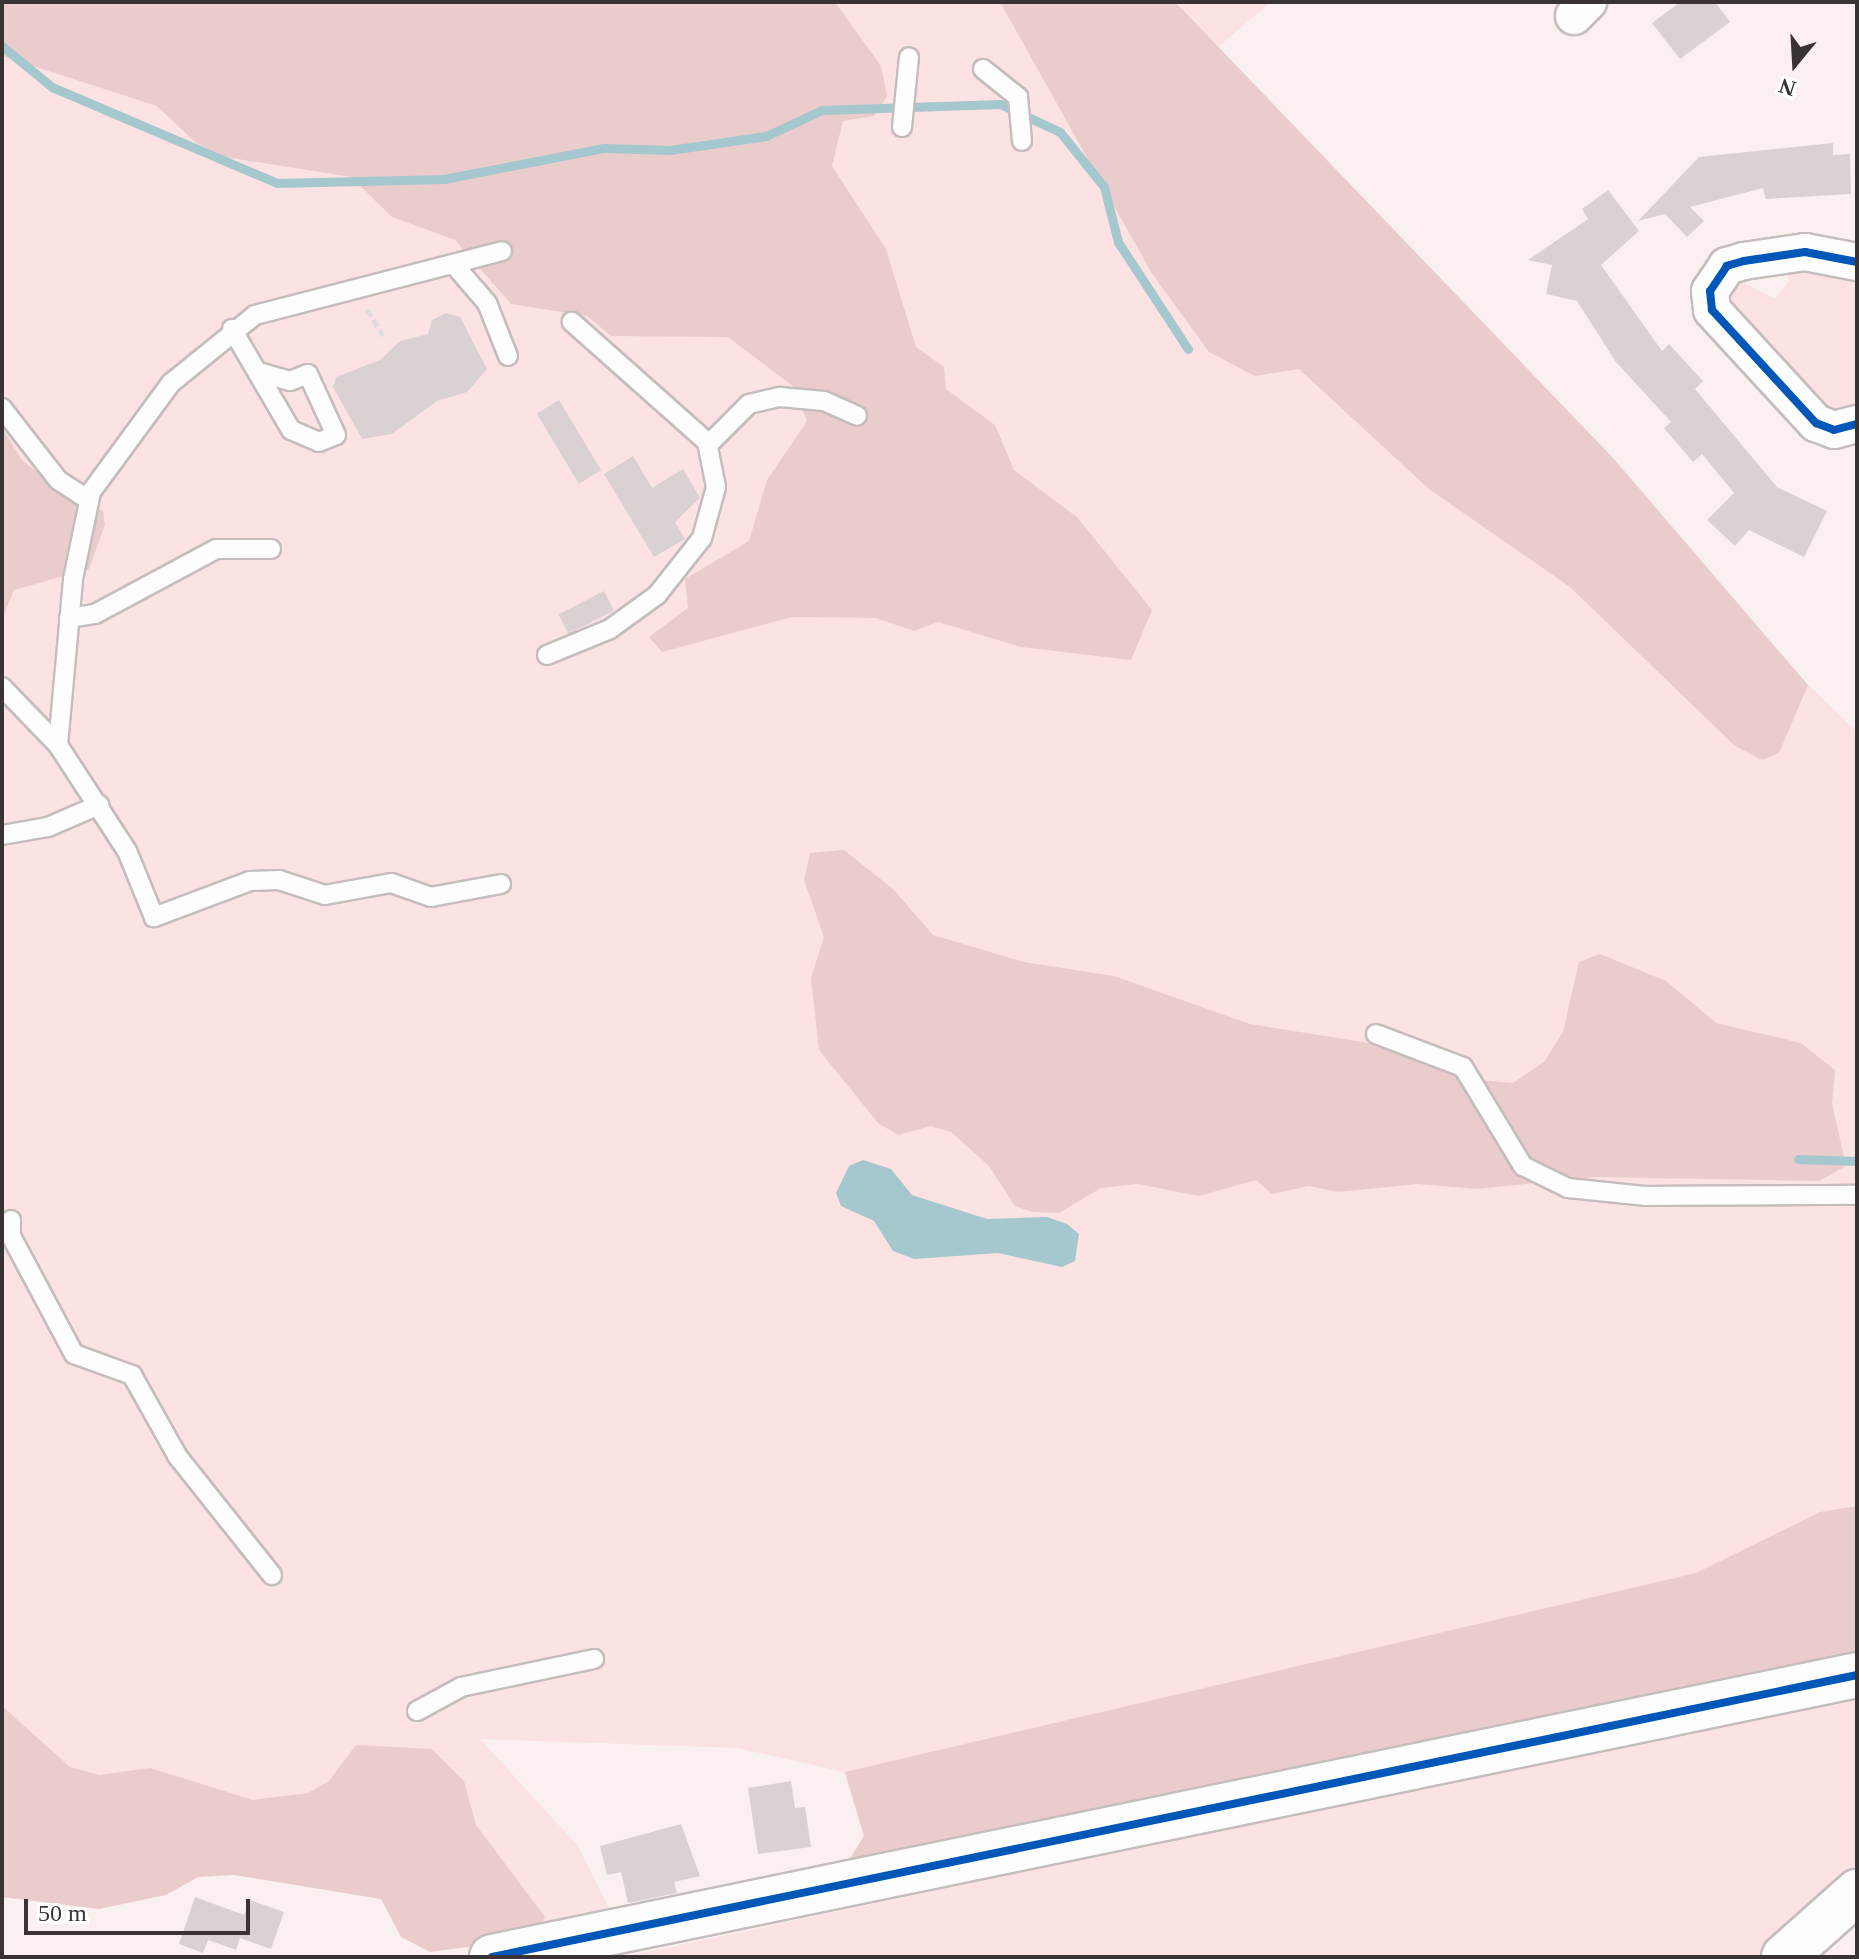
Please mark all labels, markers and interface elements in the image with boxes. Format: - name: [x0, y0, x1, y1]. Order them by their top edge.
- north arrow: [1755, 24, 1835, 104]
- text: N: [1776, 73, 1799, 102]
- scale bar: [28, 1883, 254, 1933]
- text: 50 m: [38, 1900, 87, 1926]

